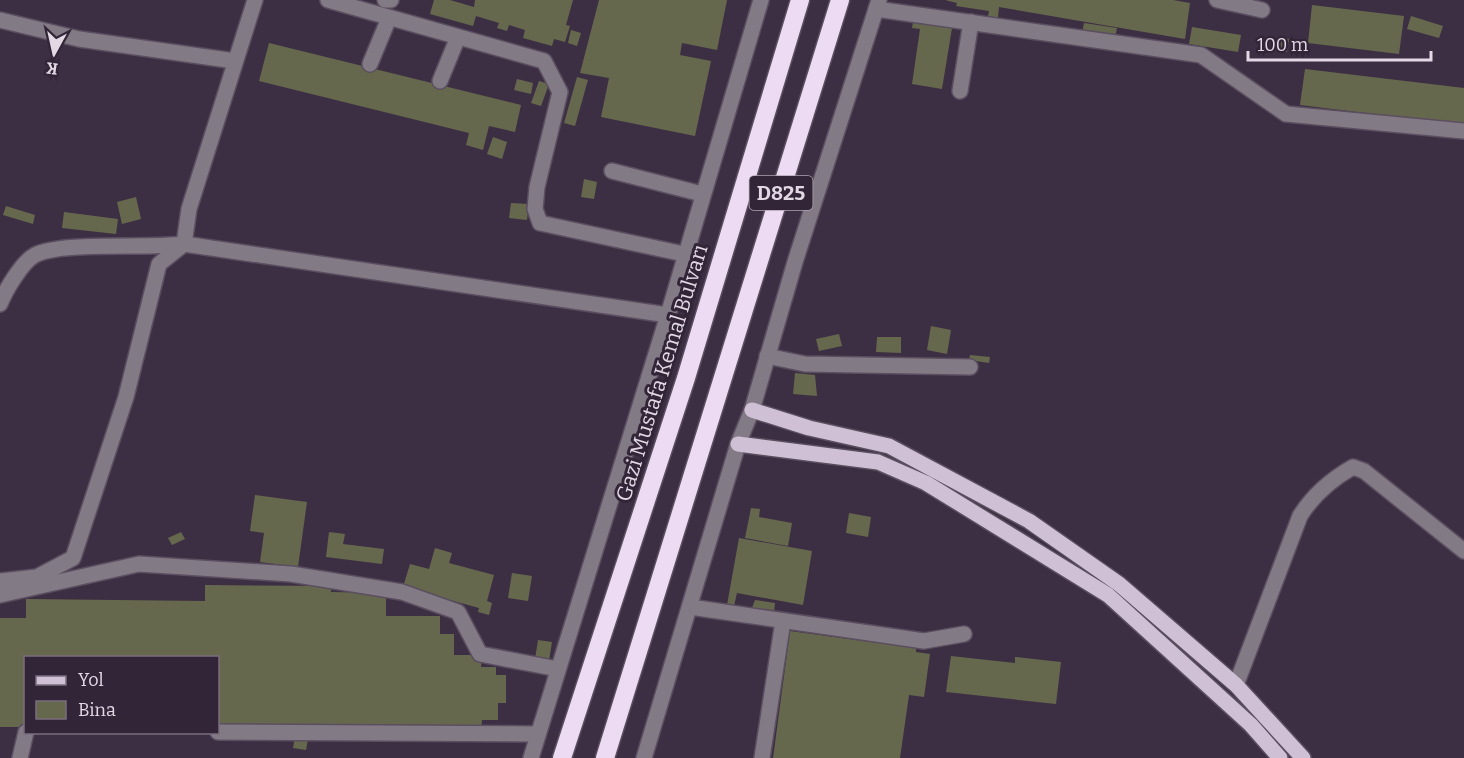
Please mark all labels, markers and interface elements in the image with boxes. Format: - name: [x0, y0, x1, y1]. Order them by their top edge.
- north arrow: [24, 24, 84, 84]
- scale bar: [1248, 24, 1431, 62]
- text: 100 m: [1257, 34, 1308, 56]
- text: K: [44, 58, 59, 79]
- road number: D825: [750, 176, 812, 210]
- street label: Gazi Mustafa Kemal Bulvarı: [610, 241, 714, 505]
- legend: [24, 656, 219, 734]
- text: Yol: [78, 669, 104, 691]
- text: Bina: [78, 699, 116, 721]

